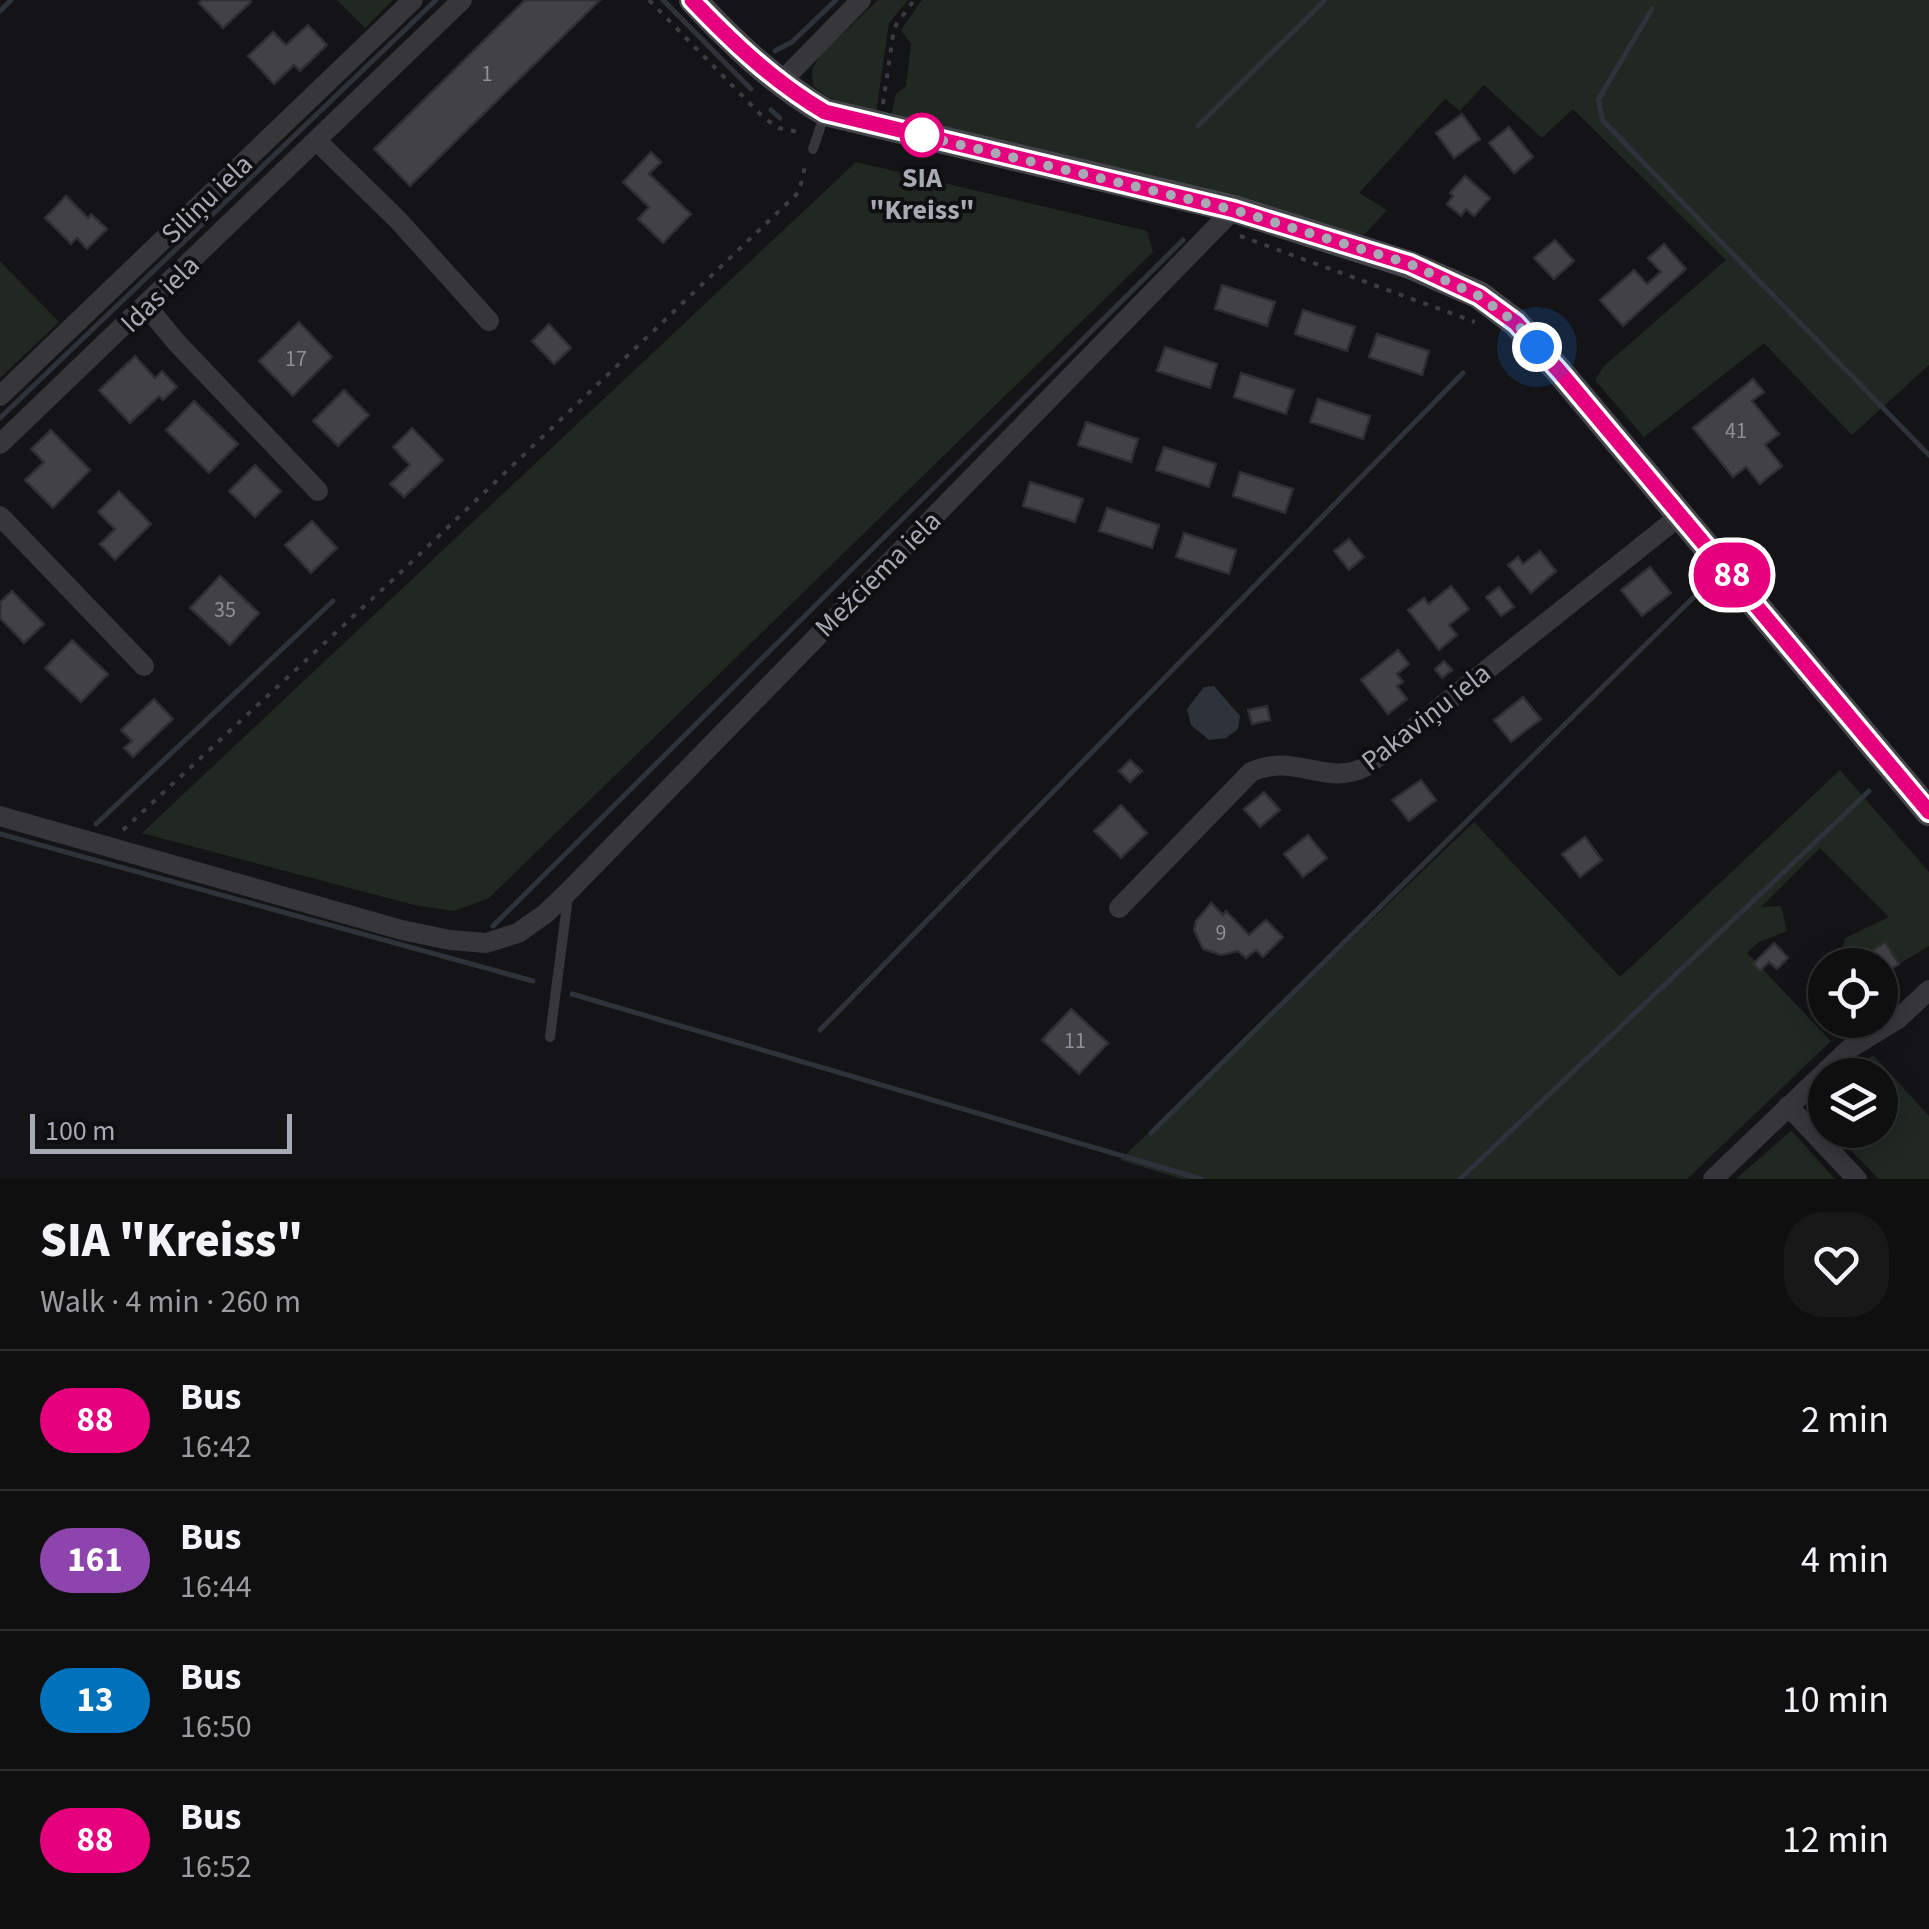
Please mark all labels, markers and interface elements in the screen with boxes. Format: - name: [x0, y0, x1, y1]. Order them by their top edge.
- house number: 1: [482, 58, 492, 90]
- marker: SIA "Kreiss": [901, 114, 943, 156]
- street label: Siliņu iela: [152, 145, 262, 253]
- place label: SIA "Kreiss": [869, 158, 975, 230]
- street label: Idas iela: [111, 246, 209, 342]
- your location: [1512, 322, 1562, 372]
- house number: 17: [285, 343, 307, 375]
- house number: 41: [1725, 415, 1747, 447]
- street label: Mežciema iela: [806, 502, 950, 646]
- line badge: 88: [1687, 542, 1777, 608]
- text: 88: [1714, 550, 1750, 600]
- house number: 35: [214, 594, 236, 626]
- street label: Pakaviņu iela: [1353, 654, 1499, 780]
- house number: 9: [1216, 917, 1226, 949]
- map controls: [1808, 948, 1898, 1148]
- button: locate: [1808, 948, 1898, 1038]
- house number: 11: [1064, 1025, 1086, 1057]
- button: layers: [1808, 1058, 1898, 1148]
- scale bar: [30, 1109, 292, 1154]
- text: 100 m: [45, 1111, 116, 1151]
- text: SIA "Kreiss": [40, 1207, 303, 1275]
- button: heart: [1784, 1212, 1889, 1317]
- text: Walk · 4 min · 260 m: [40, 1279, 301, 1325]
- text: Bus: [180, 1370, 241, 1424]
- text: 2 min: [1801, 1393, 1889, 1447]
- text: 88: [77, 1395, 113, 1445]
- text: 16:42: [180, 1424, 252, 1470]
- text: Bus: [180, 1510, 241, 1564]
- text: 4 min: [1801, 1533, 1889, 1587]
- text: 161: [67, 1535, 123, 1585]
- text: 16:44: [180, 1564, 252, 1610]
- text: Bus: [180, 1650, 241, 1704]
- text: 10 min: [1782, 1673, 1889, 1727]
- text: 13: [77, 1675, 113, 1725]
- text: 16:50: [180, 1704, 252, 1750]
- text: Bus: [180, 1790, 241, 1844]
- text: 12 min: [1782, 1813, 1889, 1867]
- text: 88: [77, 1815, 113, 1865]
- text: 16:52: [180, 1844, 252, 1890]

